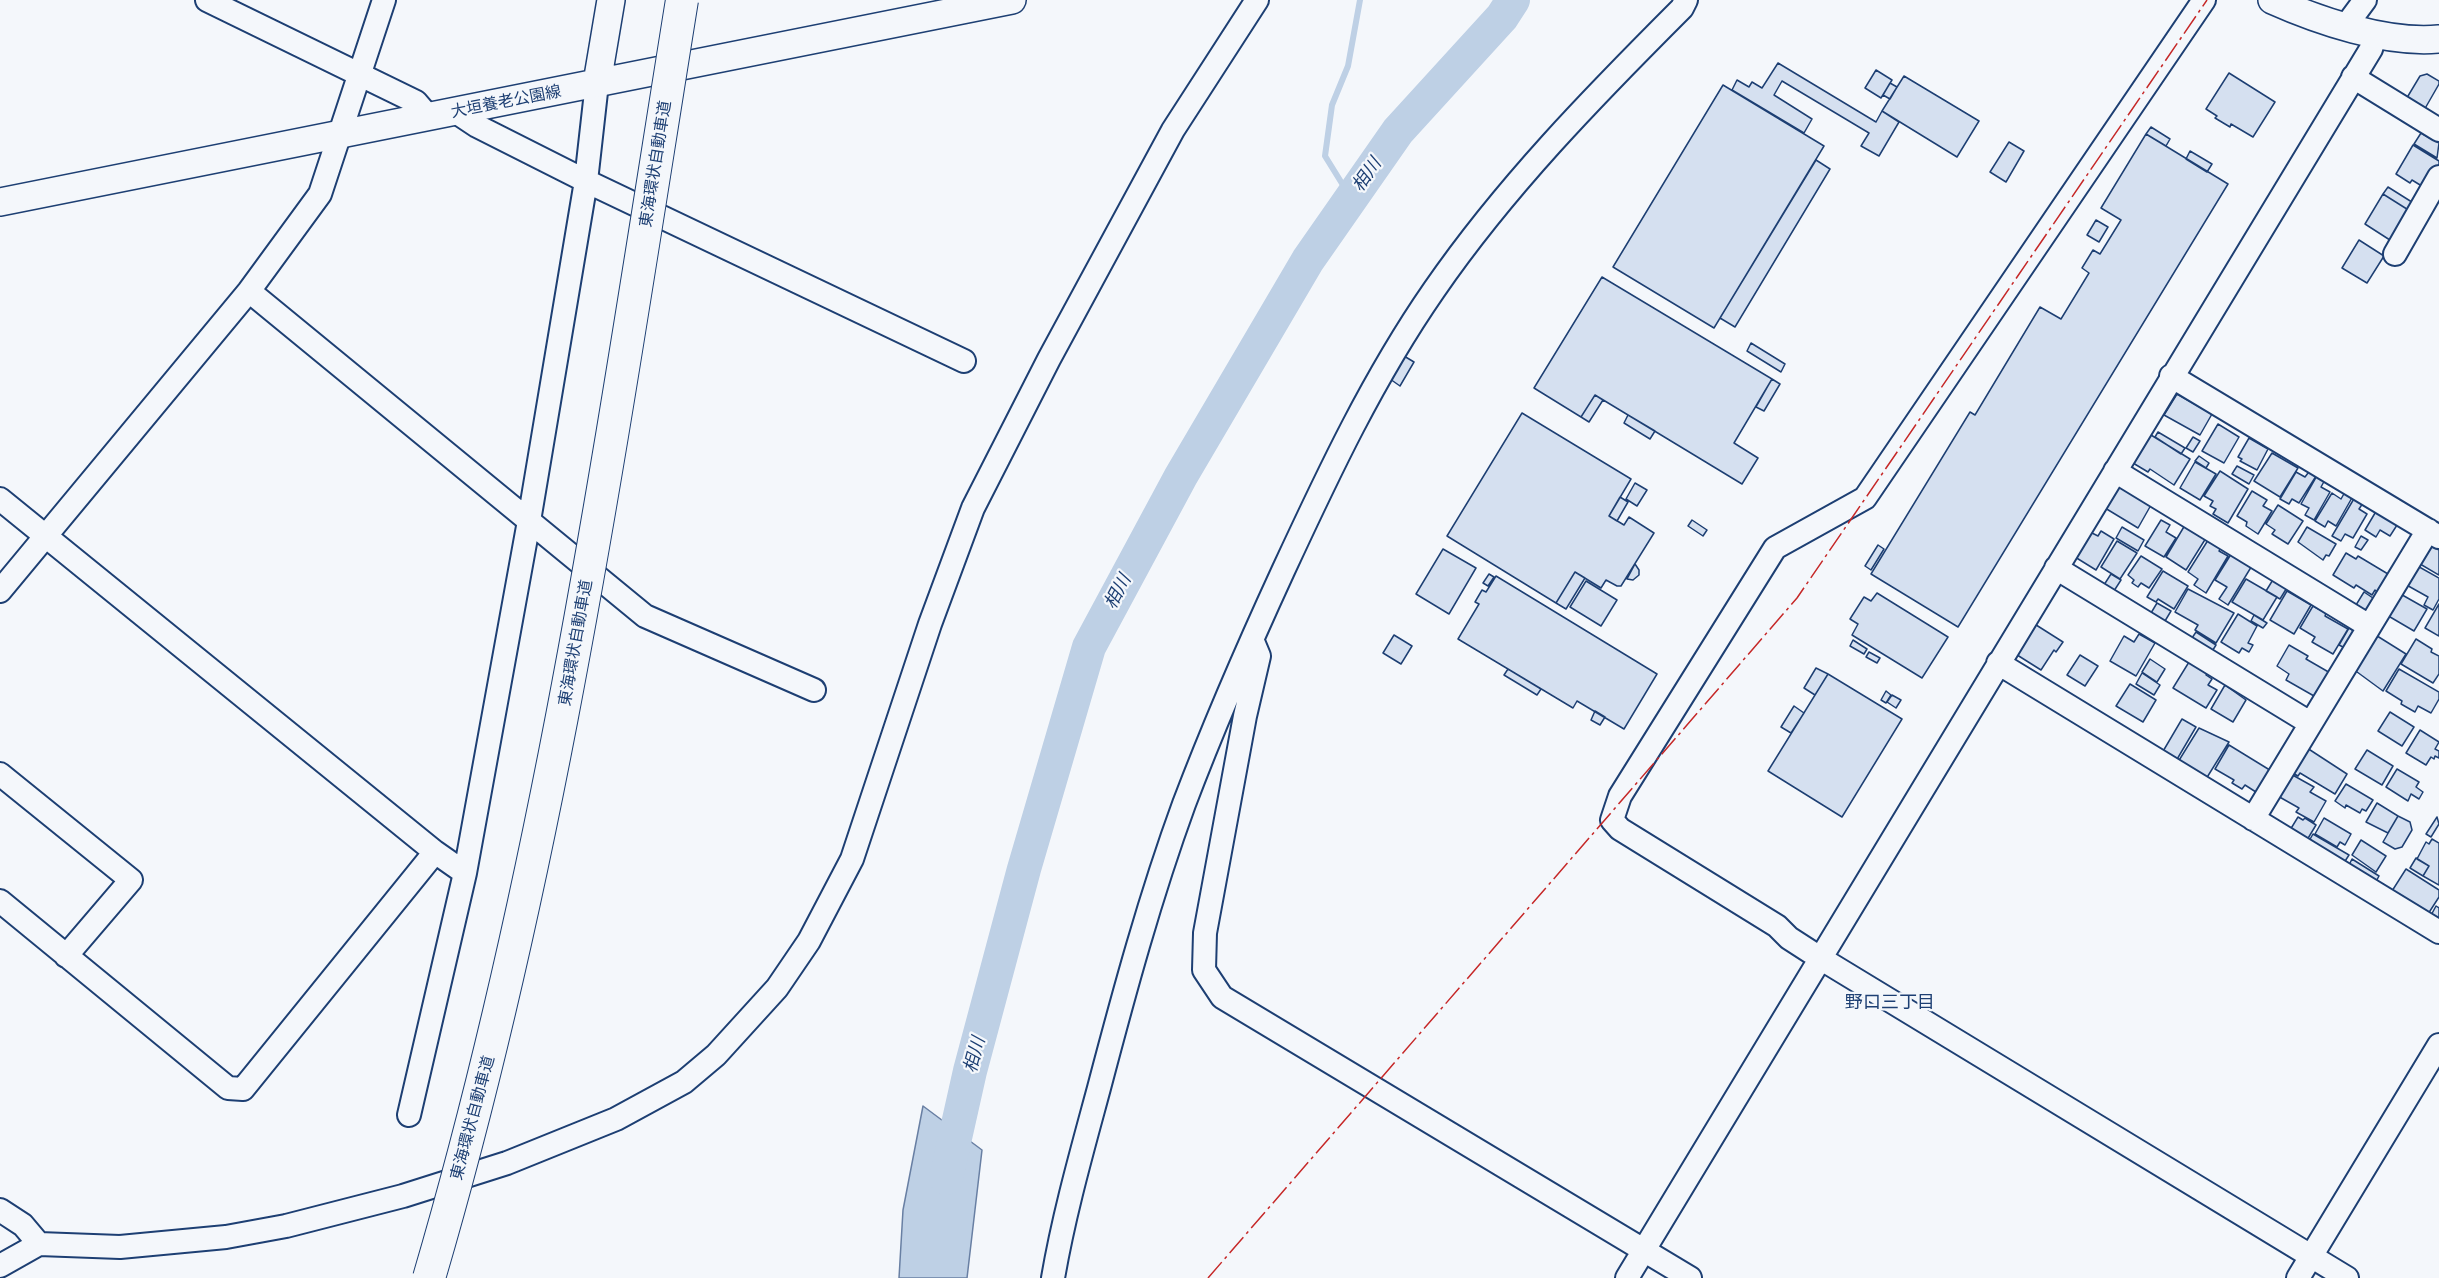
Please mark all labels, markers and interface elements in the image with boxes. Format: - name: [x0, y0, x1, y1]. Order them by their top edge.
- street label: 大垣養老公園線: [449, 82, 563, 122]
- street label: 東海環状自動車道: [637, 99, 675, 229]
- water label: 相川: [1348, 154, 1386, 196]
- water label: 相川: [1100, 571, 1136, 613]
- street label: 東海環状自動車道: [555, 578, 597, 708]
- district label: 野口三丁目: [1845, 992, 1935, 1014]
- water label: 相川: [960, 1035, 990, 1075]
- street label: 東海環状自動車道: [447, 1054, 499, 1182]

